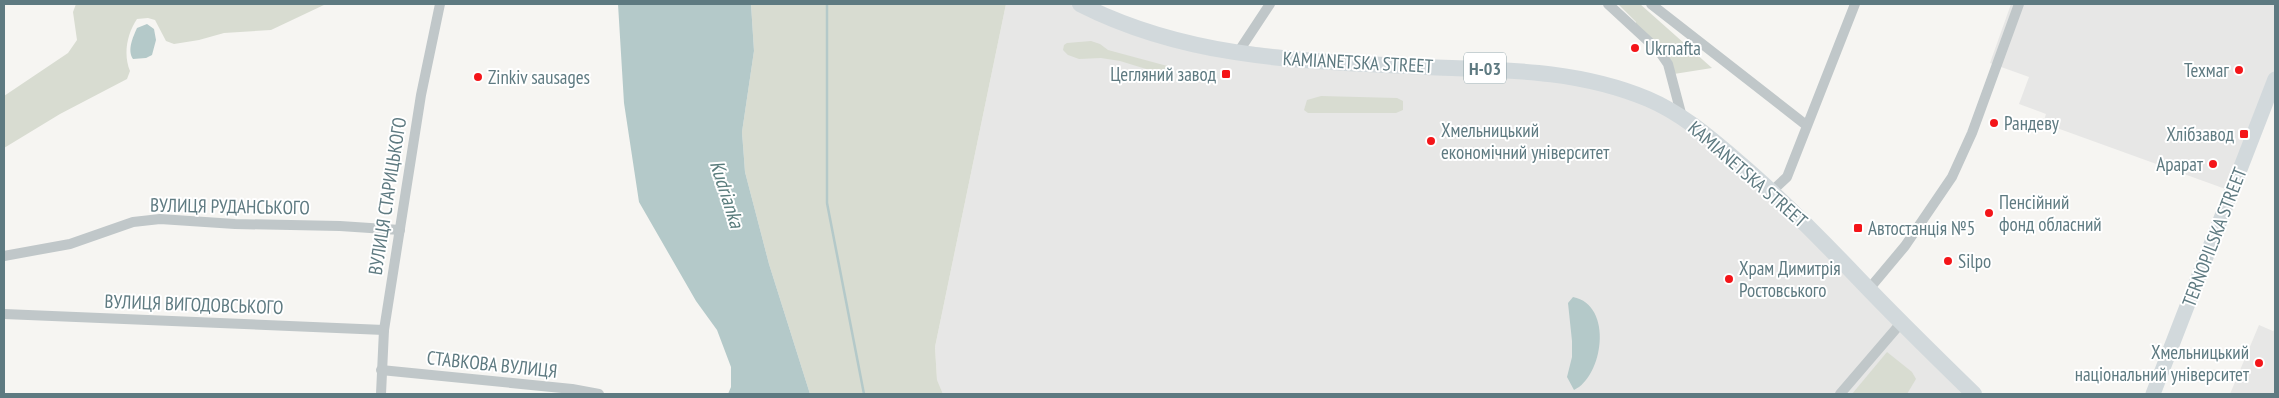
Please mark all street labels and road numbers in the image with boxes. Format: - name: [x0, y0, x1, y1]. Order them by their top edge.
- street label: KAMIANETSKA STREET: [1282, 46, 1434, 78]
- road number: Н-03: [1464, 52, 1506, 84]
- street label: ВУЛИЦЯ СТАРИЦЬКОГО: [363, 115, 411, 277]
- street label: KAMIANETSKA STREET: [1683, 116, 1813, 233]
- street label: TERNOPILSKA STREET: [2176, 163, 2252, 310]
- street label: ВУЛИЦЯ РУДАНСЬКОГО: [150, 193, 310, 219]
- street label: ВУЛИЦЯ ВИГОДОВСЬКОГО: [104, 289, 284, 319]
- street label: СТАВКОВА ВУЛИЦЯ: [426, 345, 558, 383]

